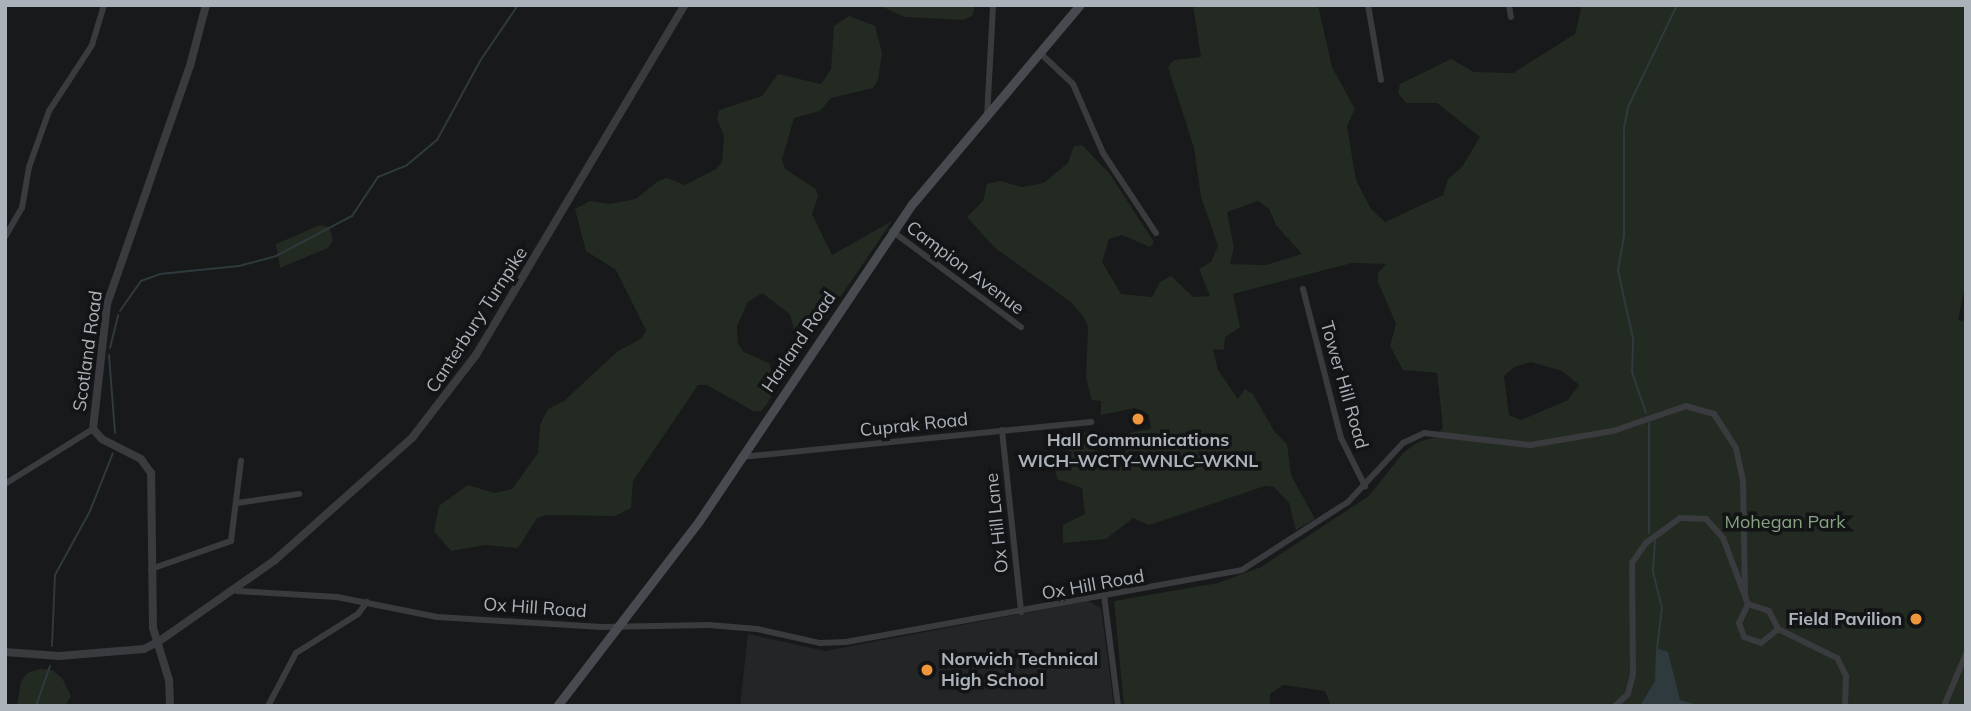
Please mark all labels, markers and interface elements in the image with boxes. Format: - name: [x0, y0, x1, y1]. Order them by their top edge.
- street label: Campion Avenue: [902, 217, 1028, 319]
- street label: Canterbury Turnpike: [422, 243, 532, 397]
- street label: Harland Road: [758, 288, 840, 396]
- street label: Scotland Road: [69, 289, 107, 413]
- street label: Tower Hill Road: [1315, 319, 1373, 451]
- street label: Cuprak Road: [859, 409, 969, 441]
- marker: Hall Communications WICH–WCTY–WNLC–WKNL: [1130, 411, 1146, 427]
- place label: Hall Communications WICH–WCTY–WNLC–WKNL: [1018, 430, 1258, 472]
- street label: Ox Hill Lane: [981, 472, 1013, 574]
- park label: Mohegan Park: [1725, 511, 1845, 533]
- street label: Ox Hill Road: [1040, 565, 1146, 605]
- street label: Ox Hill Road: [483, 594, 587, 622]
- place label: Field Pavilion: [1788, 608, 1902, 630]
- marker: Field Pavilion: [1908, 611, 1924, 627]
- place label: Norwich Technical High School: [941, 649, 1098, 692]
- marker: Norwich Technical High School: [919, 662, 935, 678]

